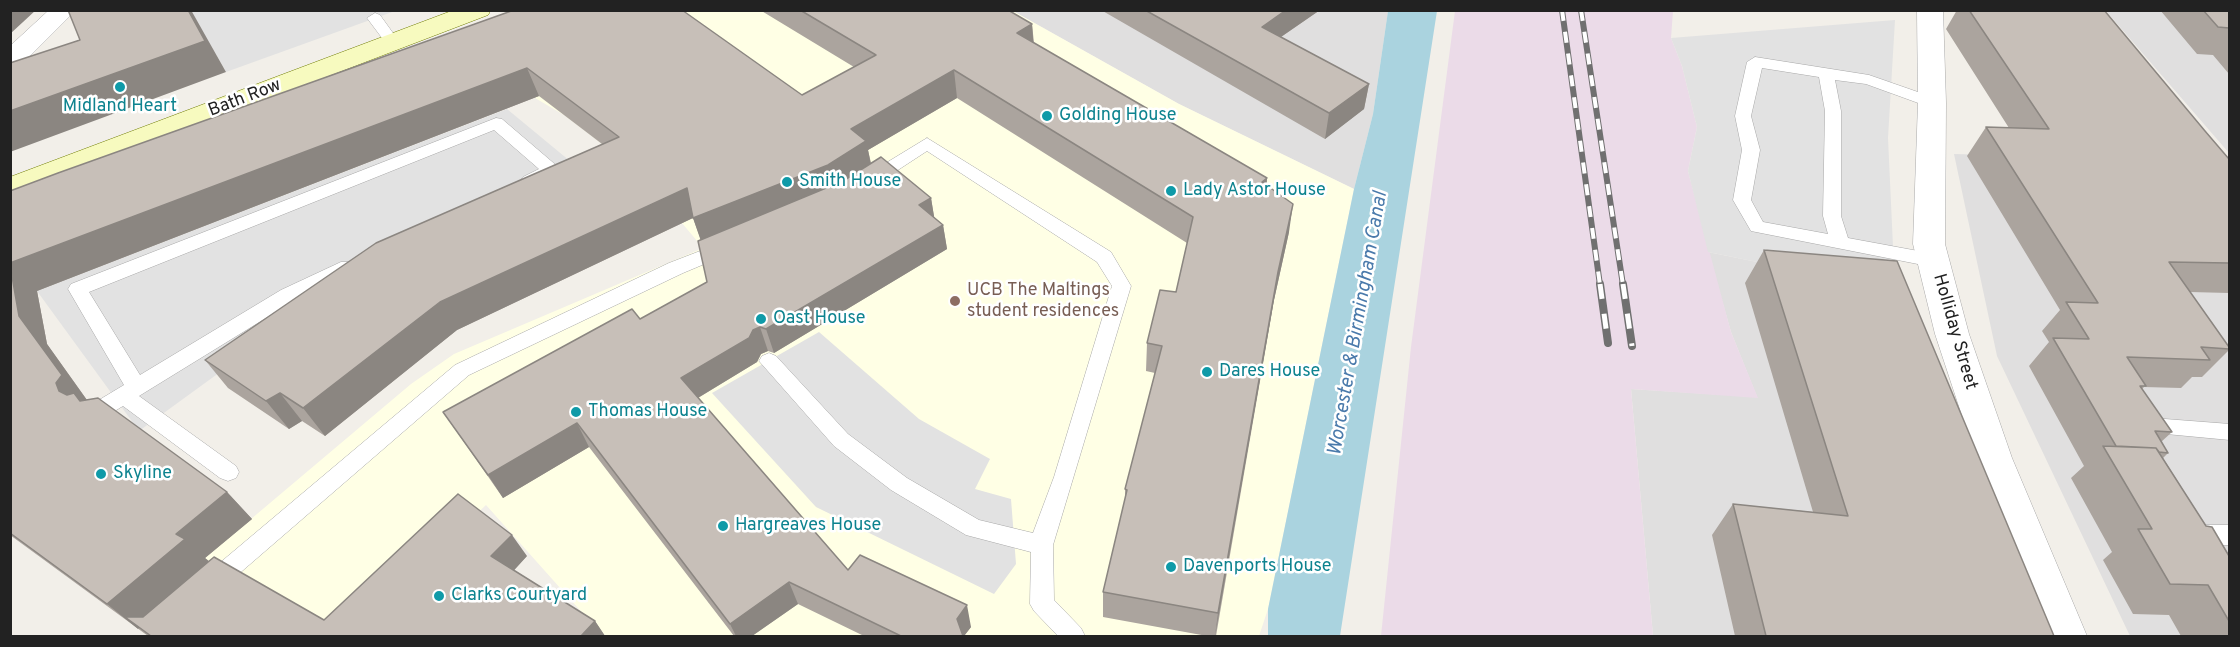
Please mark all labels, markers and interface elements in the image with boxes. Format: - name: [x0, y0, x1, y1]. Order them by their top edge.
- street label: Bath Row: [206, 75, 284, 123]
- marker: Midland Heart: [113, 80, 127, 94]
- place label: Midland Heart: [63, 96, 177, 118]
- place label: Golding House: [1059, 105, 1176, 127]
- marker: Golding House: [1040, 109, 1054, 123]
- place label: Smith House: [799, 171, 901, 193]
- marker: Smith House: [780, 175, 794, 189]
- place label: Lady Astor House: [1183, 180, 1326, 202]
- marker: Lady Astor House: [1164, 184, 1178, 198]
- water label: Worcester & Birmingham Canal: [1324, 190, 1394, 458]
- street label: Holliday Street: [1927, 272, 1981, 392]
- place label: UCB The Maltings student residences: [967, 280, 1119, 322]
- marker: UCB The Maltings student residences: [948, 294, 962, 308]
- place label: Oast House: [773, 308, 865, 330]
- marker: Oast House: [754, 312, 768, 326]
- place label: Dares House: [1219, 361, 1320, 383]
- marker: Dares House: [1200, 365, 1214, 379]
- place label: Thomas House: [588, 401, 707, 423]
- marker: Thomas House: [569, 405, 583, 419]
- place label: Skyline: [113, 463, 172, 485]
- marker: Skyline: [94, 467, 108, 481]
- place label: Hargreaves House: [735, 515, 881, 537]
- marker: Hargreaves House: [716, 519, 730, 533]
- place label: Davenports House: [1183, 556, 1331, 578]
- marker: Davenports House: [1164, 560, 1178, 574]
- place label: Clarks Courtyard: [451, 585, 587, 607]
- marker: Clarks Courtyard: [432, 589, 446, 603]

